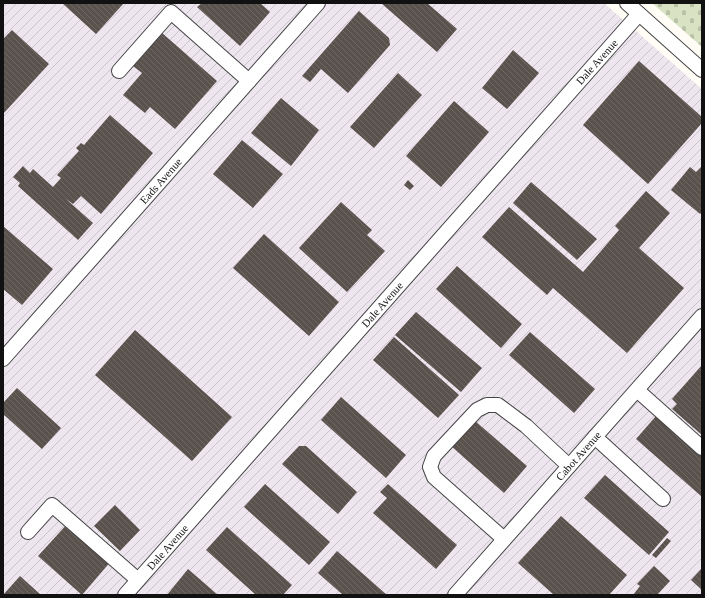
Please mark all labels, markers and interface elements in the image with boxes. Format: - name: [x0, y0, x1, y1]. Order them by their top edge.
- street label: Dale Avenue: [574, 37, 620, 87]
- street label: Eads Avenue: [137, 155, 184, 206]
- street label: Dale Avenue: [359, 279, 405, 329]
- street label: Cabot Avenue: [553, 429, 603, 483]
- street label: Dale Avenue: [144, 522, 191, 572]

